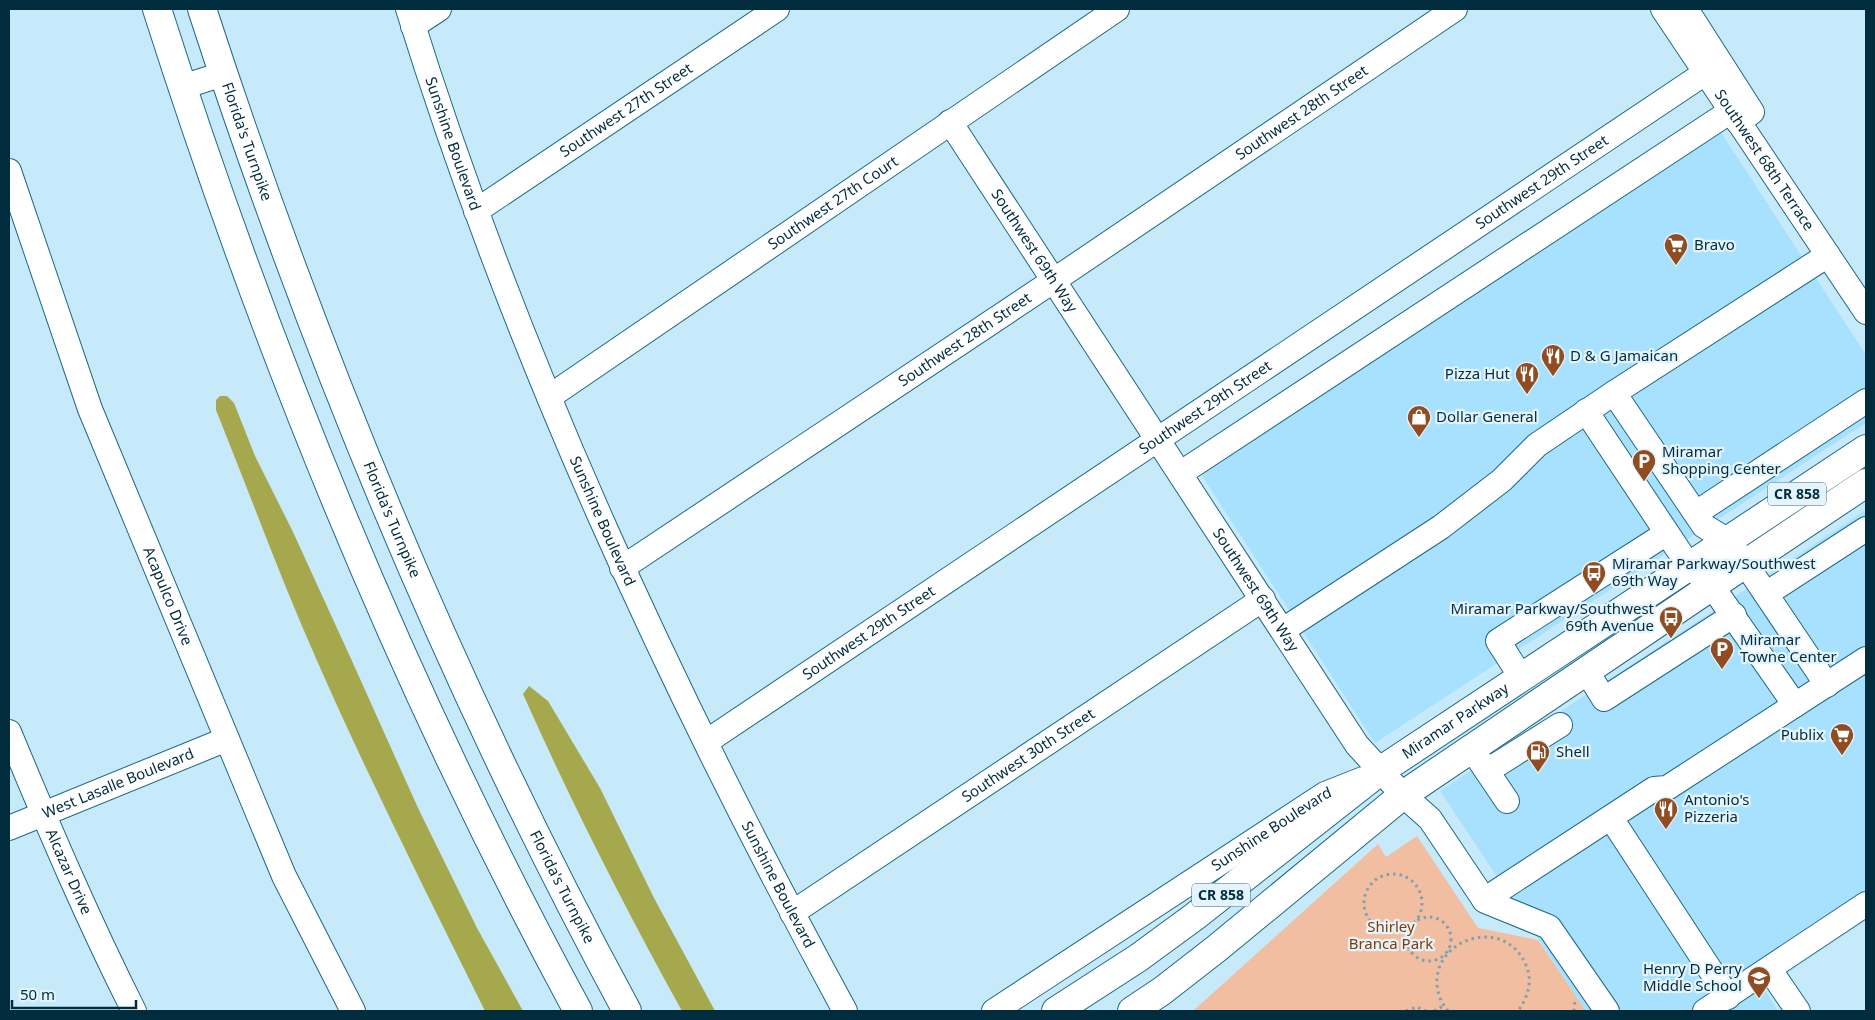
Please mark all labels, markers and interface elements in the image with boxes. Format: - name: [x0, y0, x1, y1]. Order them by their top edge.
- street label: Southwest 27th Street: [555, 57, 696, 161]
- street label: Southwest 28th Street: [1231, 60, 1372, 164]
- street label: Sunshine Boulevard: [421, 74, 486, 213]
- street label: Florida's Turnpike: [218, 79, 278, 203]
- street label: Southwest 68th Terrace: [1711, 85, 1820, 234]
- street label: Southwest 29th Street: [1471, 129, 1612, 233]
- street label: Southwest 27th Court: [764, 150, 902, 254]
- street label: Southwest 69th Way: [987, 185, 1083, 316]
- supermarket icon: Bravo: [1663, 232, 1689, 266]
- place label: Bravo: [1694, 234, 1735, 254]
- street label: Southwest 28th Street: [894, 287, 1035, 390]
- restaurant icon: D & G Jamaican: [1540, 343, 1566, 377]
- place label: D & G Jamaican: [1570, 345, 1678, 365]
- street label: Southwest 29th Street: [1135, 355, 1276, 458]
- restaurant icon: Pizza Hut: [1514, 361, 1540, 395]
- place label: Pizza Hut: [1445, 363, 1511, 383]
- shop icon: Dollar General: [1406, 404, 1432, 438]
- place label: Dollar General: [1436, 406, 1538, 426]
- place label: Miramar Shopping Center: [1662, 441, 1781, 478]
- parking icon: Miramar Shopping Center: [1631, 448, 1657, 482]
- street label: Sunshine Boulevard: [566, 453, 641, 589]
- street label: Florida's Turnpike: [359, 458, 426, 581]
- road number: CR 858: [1768, 482, 1826, 506]
- street label: Southwest 69th Way: [1209, 524, 1304, 655]
- street label: Acapulco Drive: [139, 543, 198, 648]
- place label: Miramar Parkway/Southwest 69th Way: [1612, 553, 1816, 590]
- bus stop icon: Miramar Parkway/Southwest 69th Way: [1581, 560, 1607, 594]
- street label: Southwest 29th Street: [798, 580, 939, 684]
- place label: Miramar Parkway/Southwest 69th Avenue: [1450, 598, 1655, 635]
- bus stop icon: Miramar Parkway/Southwest 69th Avenue: [1658, 605, 1684, 639]
- place label: Miramar Towne Center: [1740, 629, 1837, 666]
- parking icon: Miramar Towne Center: [1709, 636, 1735, 670]
- street label: Miramar Parkway: [1398, 677, 1512, 763]
- street label: Southwest 30th Street: [957, 703, 1099, 806]
- supermarket icon: Publix: [1829, 722, 1855, 756]
- place label: Publix: [1781, 724, 1824, 744]
- fuel station icon: Shell: [1525, 739, 1551, 773]
- place label: Shell: [1556, 741, 1590, 761]
- street label: West Lasalle Boulevard: [39, 743, 197, 822]
- street label: Sunshine Boulevard: [1207, 781, 1334, 875]
- place label: Antonio's Pizzeria: [1684, 789, 1750, 826]
- restaurant icon: Antonio's Pizzeria: [1653, 796, 1679, 830]
- street label: Sunshine Boulevard: [738, 818, 820, 951]
- street label: Alcazar Drive: [42, 825, 97, 917]
- street label: Florida's Turnpike: [526, 827, 600, 947]
- road number: CR 858: [1192, 884, 1250, 906]
- park label: Shirley Branca Park: [1349, 916, 1433, 953]
- place label: Henry D Perry Middle School: [1643, 958, 1742, 995]
- school or university icon: Henry D Perry Middle School: [1746, 965, 1772, 999]
- scale bar: [12, 978, 136, 1010]
- text: 50 m: [20, 984, 55, 1004]

